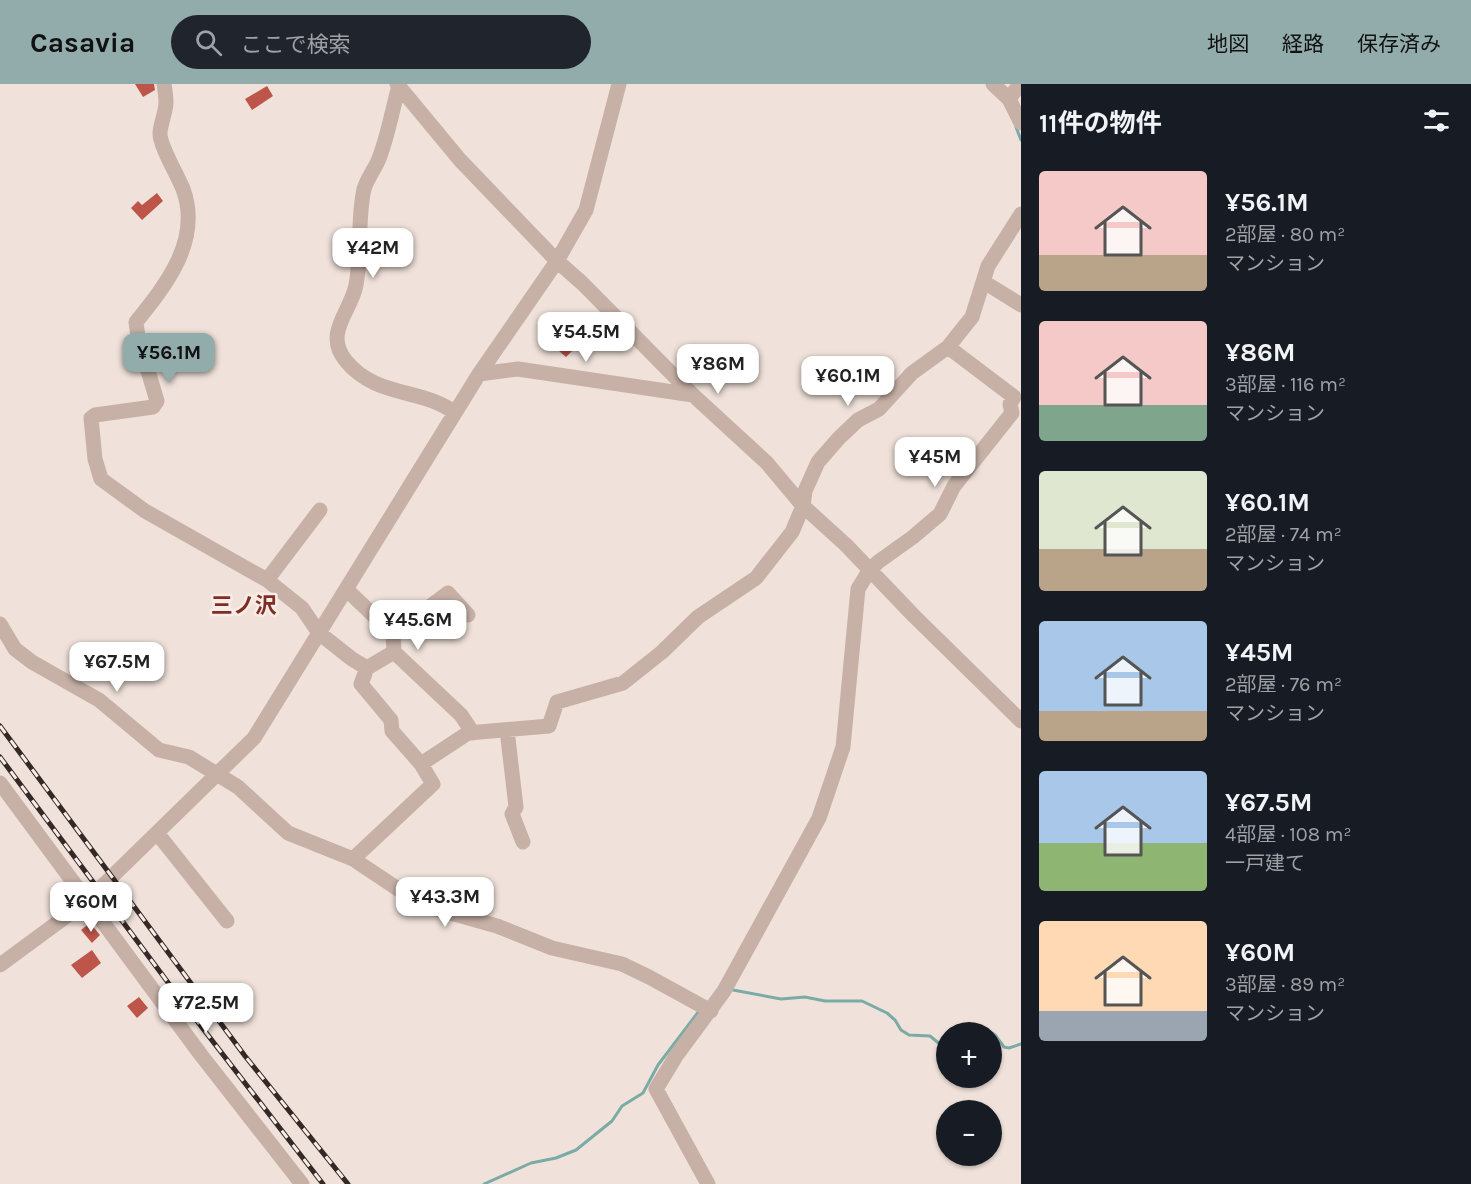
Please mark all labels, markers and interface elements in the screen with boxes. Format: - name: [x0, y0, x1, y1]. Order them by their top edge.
- search box: [171, 15, 591, 69]
- text: Casavia: [30, 26, 135, 59]
- icon: search: [192, 26, 225, 59]
- text: ここで検索: [240, 32, 350, 58]
- text: 地図: [1207, 32, 1249, 56]
- text: 経路: [1282, 32, 1324, 56]
- text: 保存済み: [1357, 32, 1441, 56]
- icon: filters: [1420, 104, 1453, 137]
- text: 11件の物件: [1039, 108, 1162, 139]
- text: ¥56.1M: [1225, 187, 1309, 218]
- icon: home: [1087, 195, 1159, 267]
- text: 2部屋 · 80 m²: [1225, 223, 1345, 246]
- pin: ¥42M: [337, 228, 409, 279]
- text: ¥42M: [346, 236, 400, 259]
- text: マンション: [1225, 252, 1325, 275]
- pin: ¥54.5M: [537, 312, 635, 363]
- text: ¥54.5M: [552, 320, 620, 343]
- pin: ¥56.1M: [120, 333, 218, 384]
- text: ¥86M: [1225, 337, 1296, 368]
- text: ¥56.1M: [137, 341, 201, 364]
- pin: ¥86M: [682, 344, 754, 395]
- icon: home: [1087, 345, 1159, 417]
- text: ¥86M: [691, 352, 745, 375]
- pin: ¥60.1M: [799, 356, 897, 407]
- text: ¥60.1M: [815, 364, 881, 387]
- text: 3部屋 · 116 m²: [1225, 373, 1346, 396]
- text: マンション: [1225, 402, 1325, 425]
- pin: ¥45M: [899, 437, 971, 488]
- text: ¥45M: [909, 445, 961, 468]
- text: ¥60.1M: [1225, 487, 1310, 518]
- icon: home: [1087, 495, 1159, 567]
- text: 2部屋 · 74 m²: [1225, 523, 1342, 546]
- text: マンション: [1225, 552, 1325, 575]
- district label: 三ノ沢: [211, 593, 277, 619]
- pin: ¥45.6M: [369, 600, 467, 651]
- text: ¥45.6M: [383, 608, 453, 631]
- text: ¥45M: [1225, 637, 1294, 668]
- pin: ¥67.5M: [68, 642, 166, 693]
- icon: home: [1087, 645, 1159, 717]
- text: ¥67.5M: [83, 650, 151, 673]
- text: 2部屋 · 76 m²: [1225, 673, 1342, 696]
- text: マンション: [1225, 702, 1325, 725]
- text: ¥67.5M: [1225, 787, 1312, 818]
- icon: home: [1087, 795, 1159, 867]
- text: 4部屋 · 108 m²: [1225, 823, 1352, 846]
- text: 一戸建て: [1225, 852, 1305, 875]
- pin: ¥43.3M: [396, 877, 494, 928]
- pin: ¥60M: [55, 882, 127, 933]
- text: ¥43.3M: [410, 885, 480, 908]
- text: ¥60M: [64, 890, 118, 913]
- text: ¥60M: [1225, 937, 1295, 968]
- icon: home: [1087, 945, 1159, 1017]
- text: 3部屋 · 89 m²: [1225, 973, 1345, 996]
- pin: ¥72.5M: [157, 983, 255, 1034]
- text: ¥72.5M: [172, 991, 240, 1014]
- text: マンション: [1225, 1002, 1325, 1025]
- map controls: [936, 1022, 1002, 1166]
- button: +: [936, 1022, 1002, 1088]
- button: −: [936, 1100, 1002, 1166]

